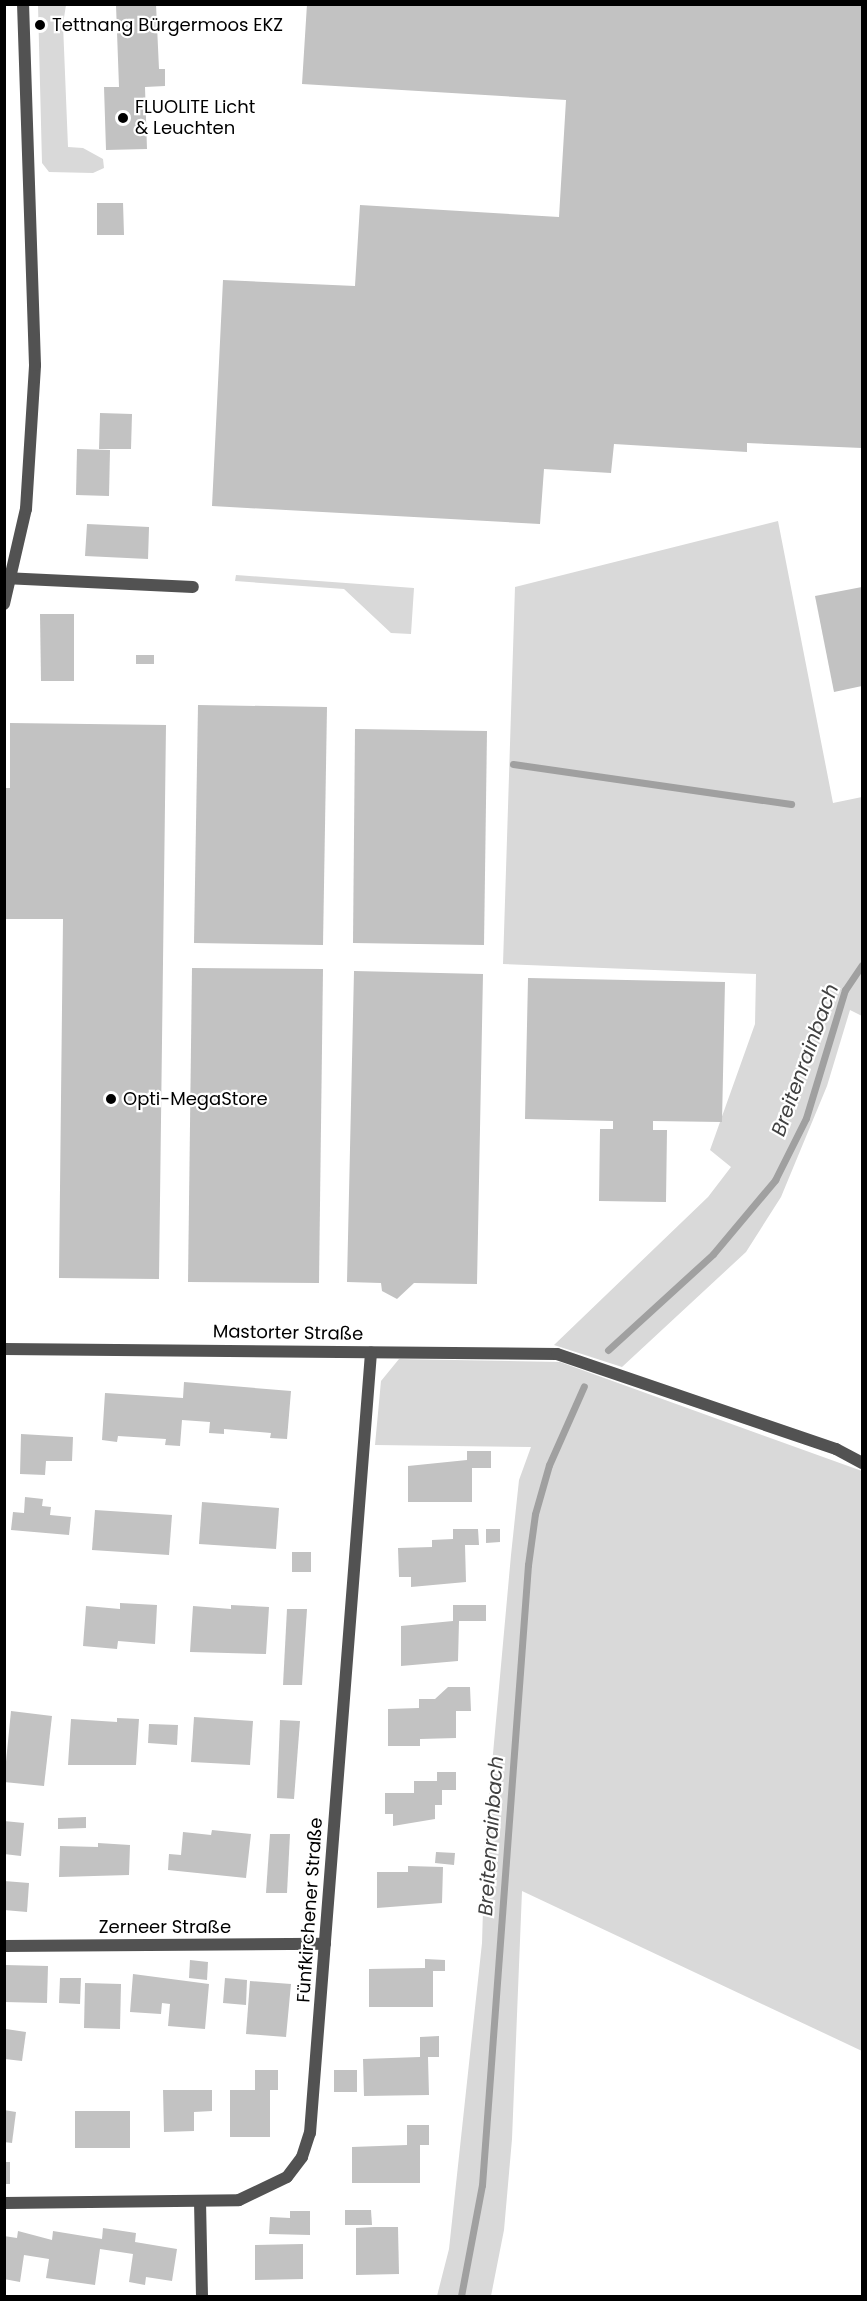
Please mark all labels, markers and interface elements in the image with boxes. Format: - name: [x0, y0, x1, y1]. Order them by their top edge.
- place label: Tettnang Bürgermoos EKZ: [52, 14, 283, 36]
- marker: Tettnang Bürgermoos EKZ: [33, 18, 47, 32]
- place label: FLUOLITE Licht & Leuchten: [135, 97, 255, 140]
- marker: FLUOLITE Licht & Leuchten: [116, 111, 130, 125]
- water label: Breitenrainbach: [766, 981, 844, 1139]
- place label: Opti-MegaStore: [123, 1088, 268, 1110]
- marker: Opti-MegaStore: [104, 1092, 118, 1106]
- street label: Mastorter Straße: [213, 1321, 363, 1345]
- water label: Breitenrainbach: [473, 1755, 509, 1917]
- street label: Fünfkirchener Straße: [293, 1817, 327, 2003]
- street label: Zerneer Straße: [99, 1916, 231, 1938]

